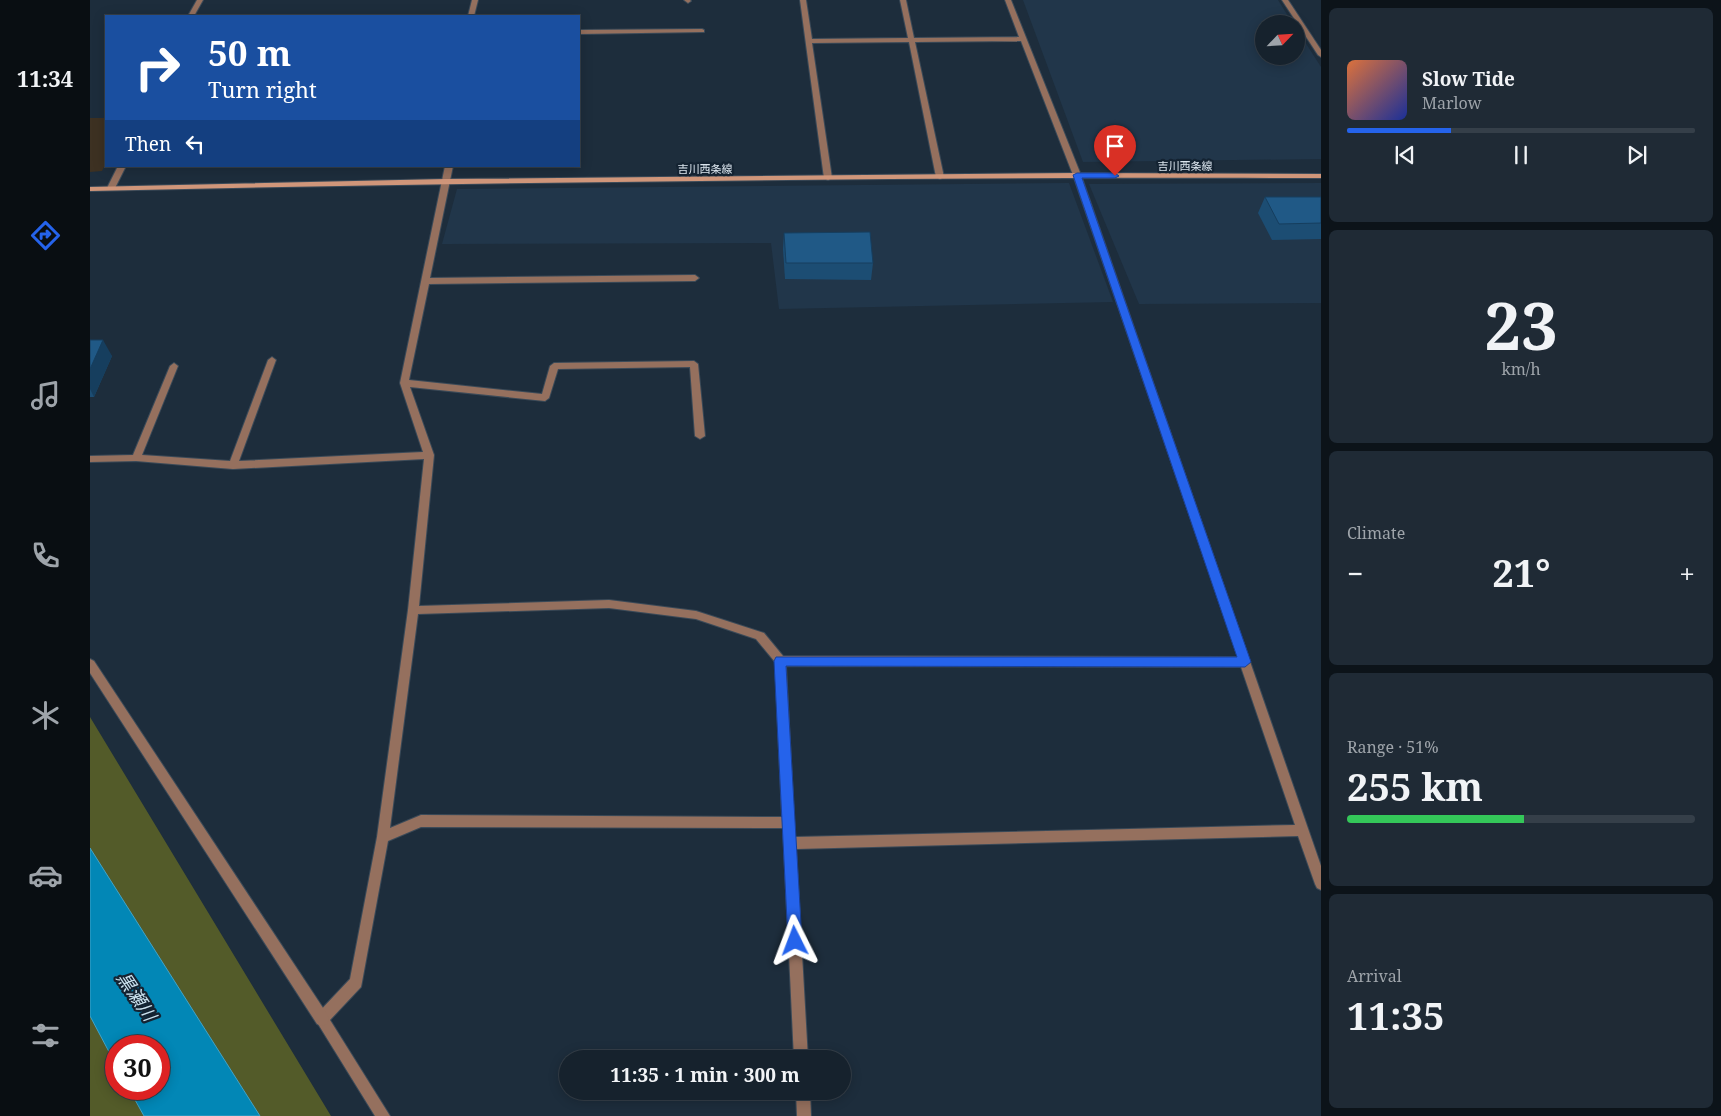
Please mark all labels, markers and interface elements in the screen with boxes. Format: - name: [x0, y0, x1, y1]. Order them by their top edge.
- north arrow: [1255, 15, 1305, 65]
- map controls: [1255, 15, 1305, 65]
- text: 50 m: [208, 29, 291, 76]
- icon: right: [125, 35, 190, 100]
- text: 11:34: [17, 63, 73, 93]
- text: Slow Tide: [1422, 66, 1515, 92]
- text: Turn right: [208, 74, 317, 104]
- text: Marlow: [1422, 92, 1482, 114]
- pin: [1094, 125, 1136, 176]
- icon: left: [181, 130, 209, 158]
- text: Then: [125, 131, 171, 157]
- icon: arrive: [1101, 132, 1129, 160]
- icon: previous: [1391, 141, 1419, 169]
- icon: pause: [1507, 141, 1535, 169]
- icon: next: [1623, 141, 1651, 169]
- street label: 吉川西条線: [1158, 158, 1213, 173]
- street label: 吉川西条線: [678, 161, 733, 176]
- icon: directions: [28, 218, 63, 253]
- text: 23: [1484, 281, 1558, 369]
- text: km/h: [1501, 358, 1541, 380]
- icon: music: [28, 378, 63, 413]
- text: Climate: [1347, 522, 1405, 544]
- icon: phone: [28, 538, 63, 573]
- text: 21°: [1492, 546, 1550, 598]
- text: −: [1347, 554, 1363, 592]
- text: +: [1679, 554, 1695, 592]
- icon: climate: [28, 698, 63, 733]
- text: Range · 51%: [1347, 736, 1439, 758]
- text: 255 km: [1347, 760, 1483, 812]
- icon: car: [28, 858, 63, 893]
- position arrow: [768, 914, 820, 966]
- text: Arrival: [1347, 965, 1402, 987]
- water label: 黒瀬川: [112, 967, 163, 1027]
- text: 11:35: [1347, 989, 1444, 1041]
- icon: filters: [28, 1018, 63, 1053]
- speed limit sign: 30: [105, 1035, 170, 1100]
- text: 11:35 · 1 min · 300 m: [610, 1062, 800, 1088]

